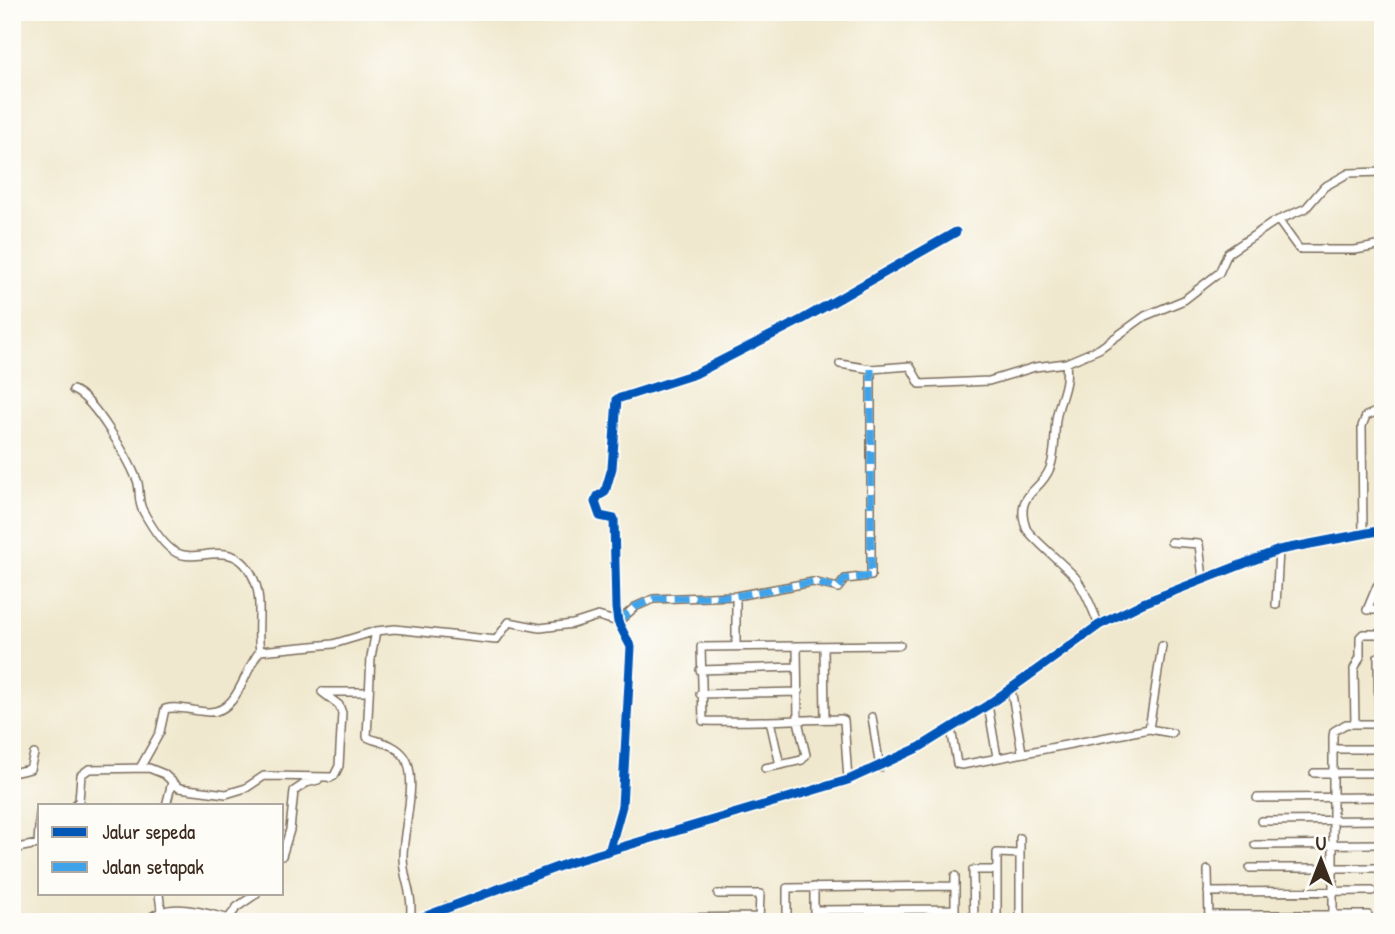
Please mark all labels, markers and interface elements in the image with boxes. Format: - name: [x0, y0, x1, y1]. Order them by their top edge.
- legend: [38, 804, 284, 895]
- text: Jalur sepeda: [102, 817, 195, 846]
- north arrow: [1286, 825, 1356, 895]
- text: U: [1316, 830, 1327, 856]
- text: Jalan setapak: [102, 852, 204, 881]

